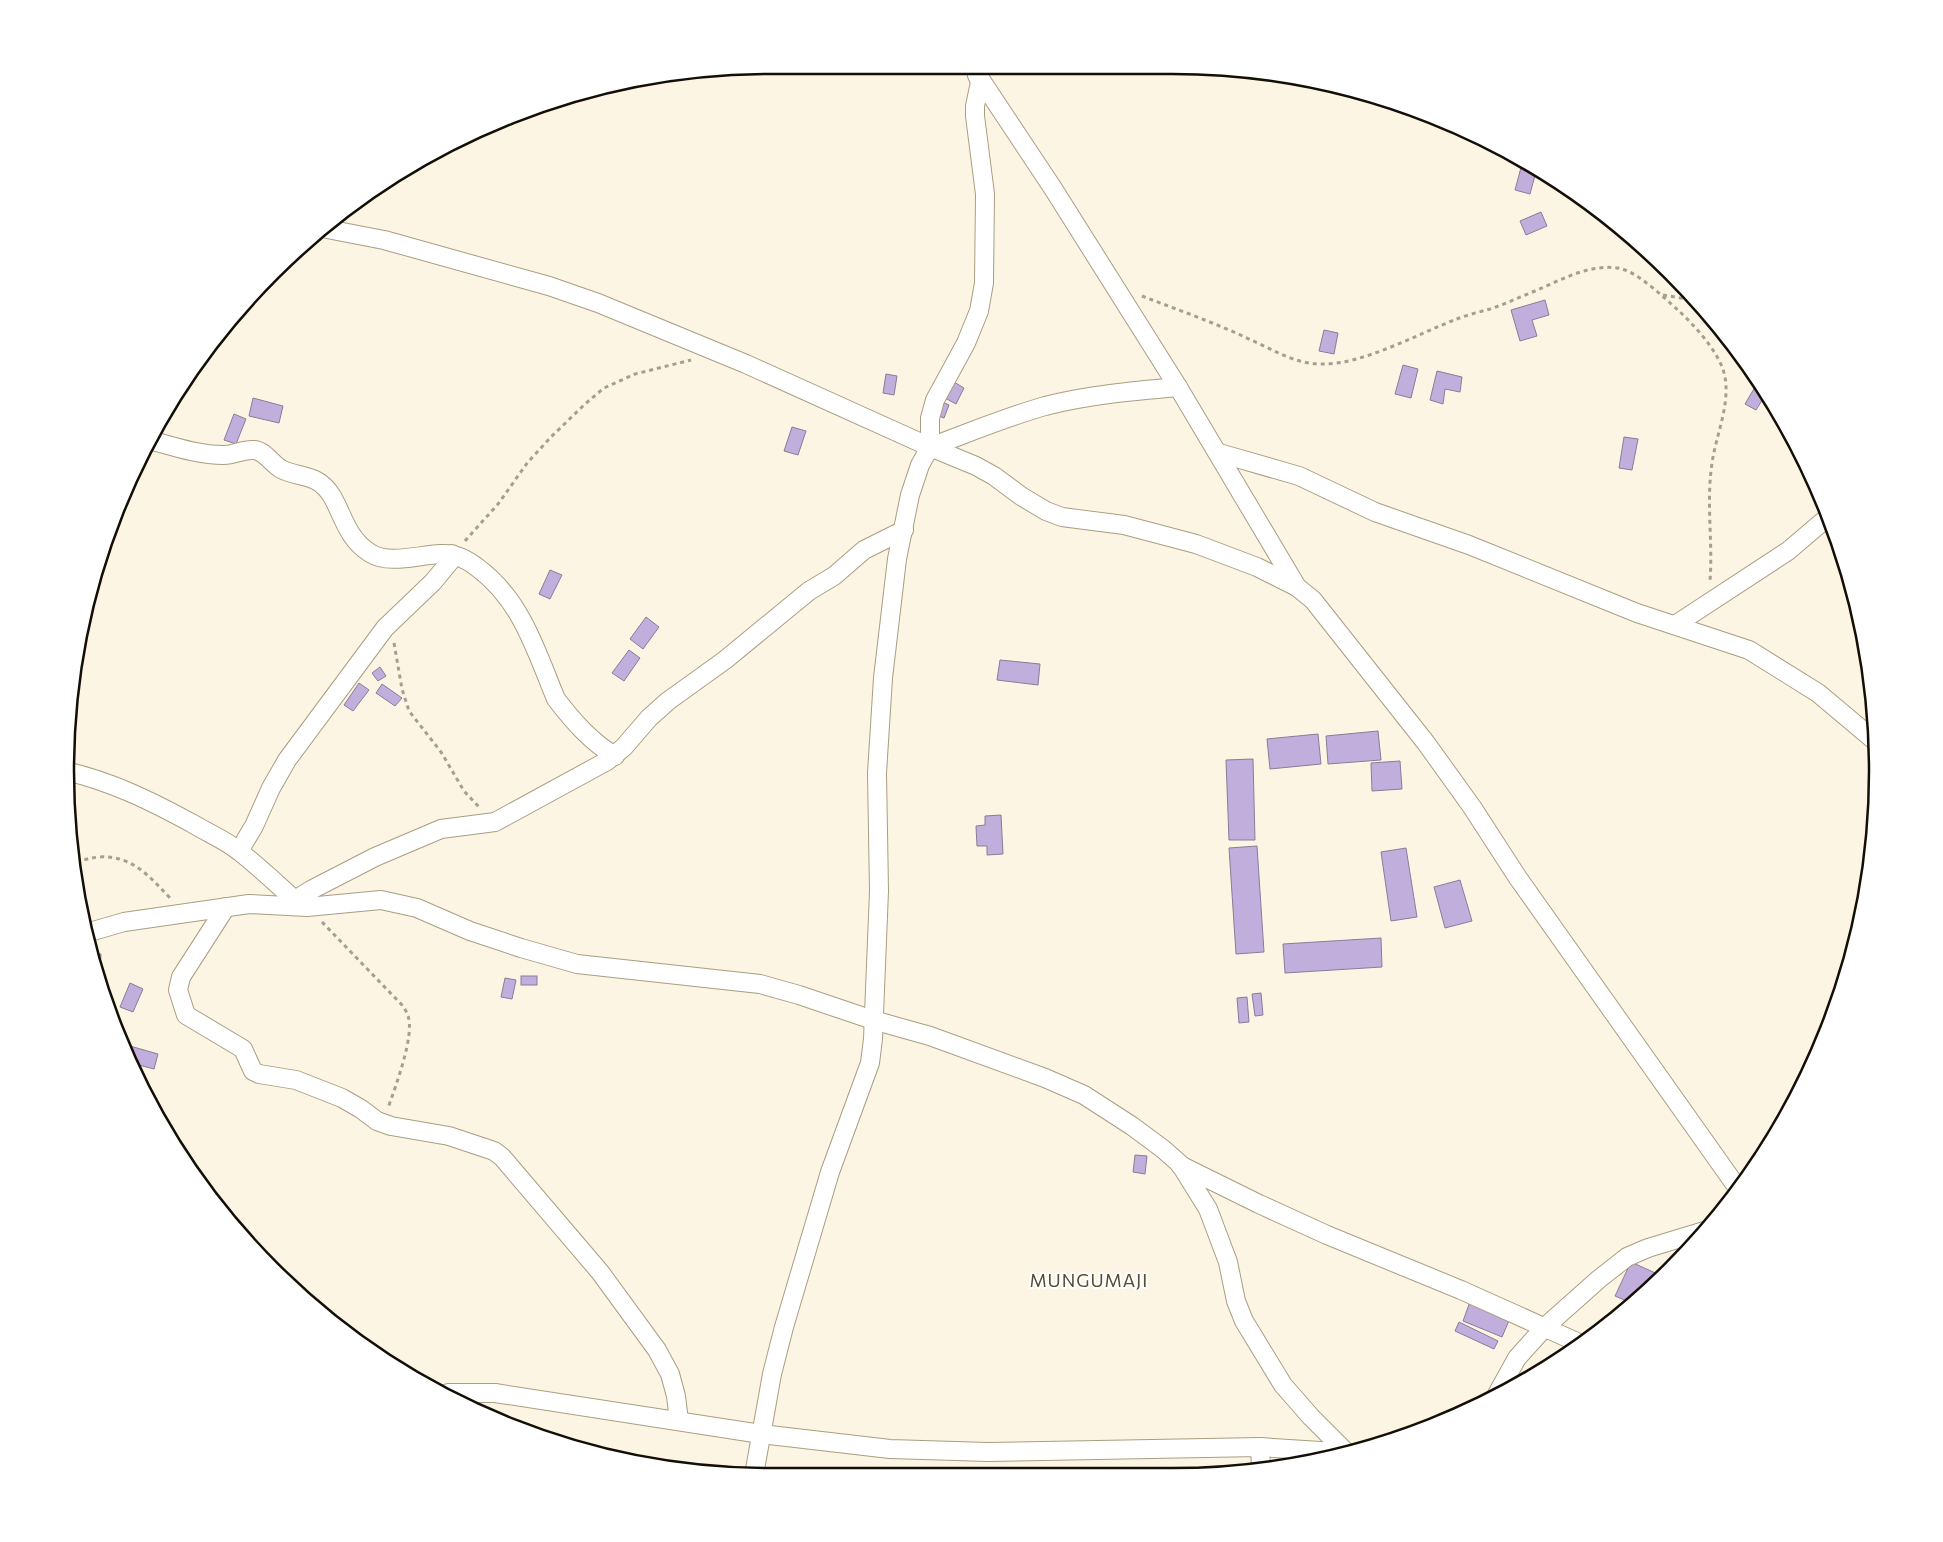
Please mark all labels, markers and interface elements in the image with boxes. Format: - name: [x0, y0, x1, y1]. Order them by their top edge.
- district label: MUNGUMAJI: [1030, 1269, 1148, 1291]

